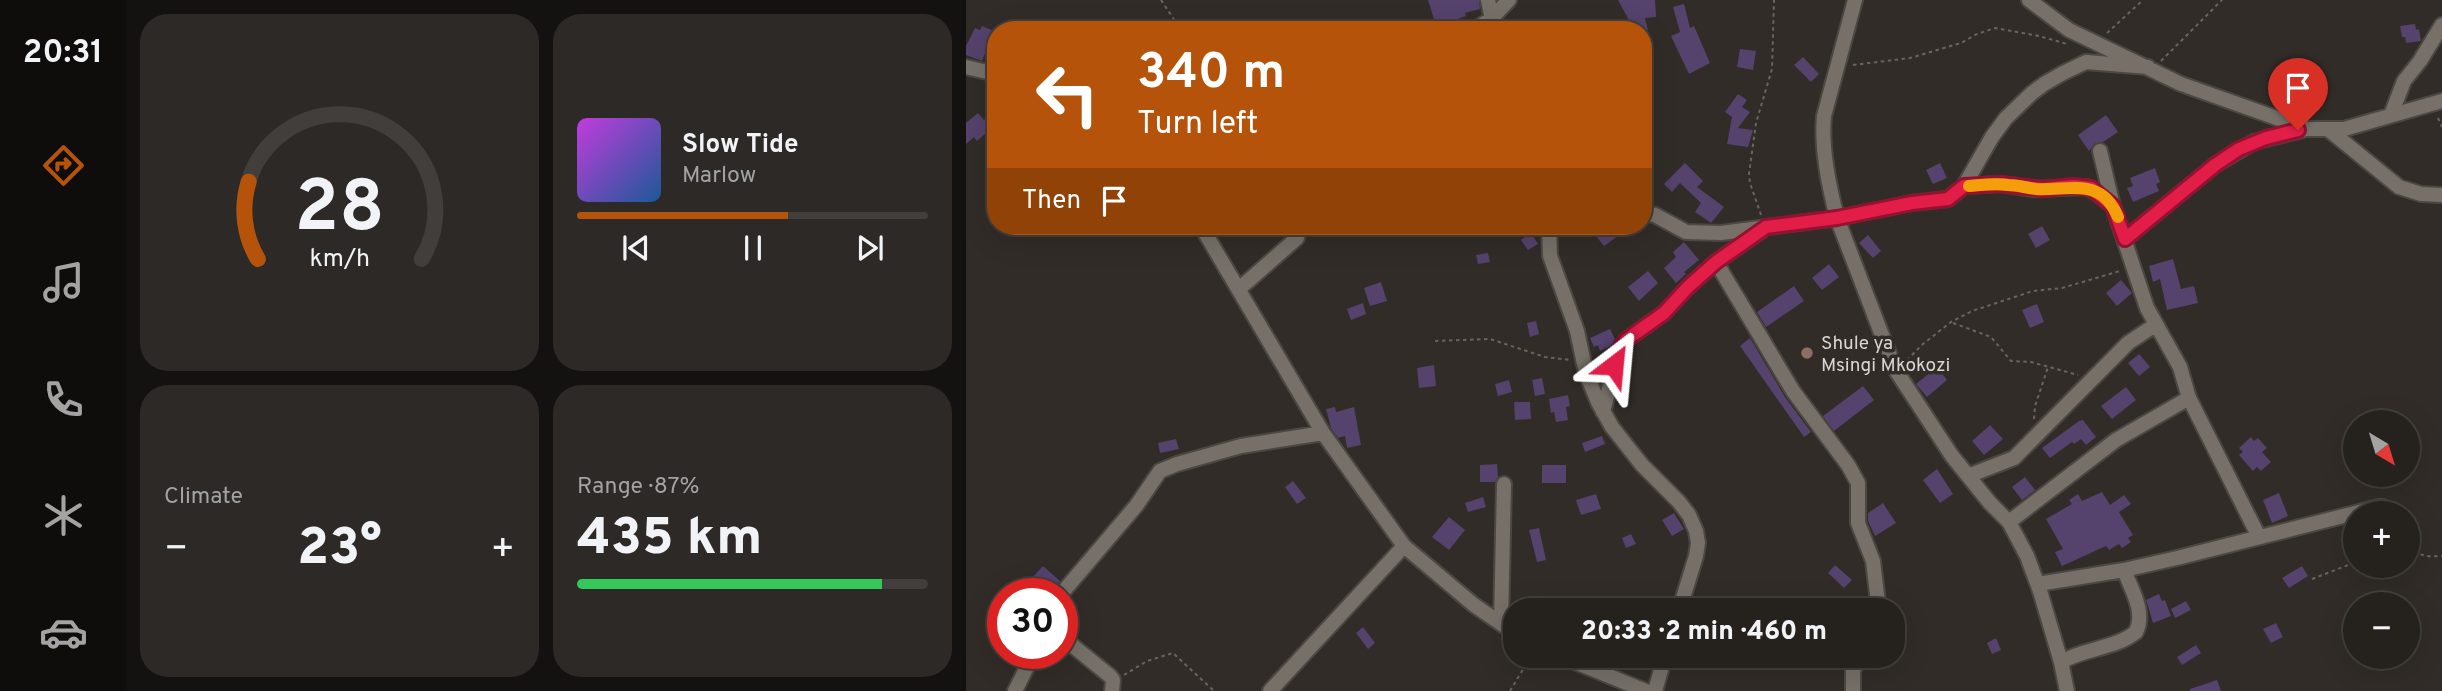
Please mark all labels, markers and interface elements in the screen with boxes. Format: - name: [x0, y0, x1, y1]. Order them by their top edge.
- text: 20:31: [23, 34, 103, 74]
- text: 340 m: [1137, 44, 1285, 106]
- icon: left: [1022, 49, 1113, 140]
- pin: [2268, 58, 2328, 130]
- icon: arrive: [2279, 69, 2317, 107]
- text: Turn left: [1137, 105, 1258, 145]
- text: Slow Tide: [682, 129, 799, 162]
- icon: directions: [39, 141, 88, 190]
- text: Marlow: [682, 162, 756, 191]
- text: 28: [294, 165, 385, 257]
- icon: arrive: [1095, 182, 1133, 220]
- text: Then: [1022, 185, 1081, 218]
- icon: previous: [617, 229, 655, 267]
- icon: pause: [734, 229, 772, 267]
- icon: next: [851, 229, 889, 267]
- text: km/h: [309, 244, 370, 276]
- icon: music: [39, 258, 88, 307]
- position arrow: [1577, 328, 1651, 402]
- place label: Shule ya Msingi Mkokozi: [1821, 332, 1950, 378]
- marker: Shule ya Msingi Mkokozi: [1799, 345, 1815, 361]
- icon: phone: [39, 375, 88, 424]
- north arrow: [2343, 410, 2420, 486]
- map controls: [2343, 410, 2420, 669]
- text: Range · 87%: [577, 473, 700, 502]
- text: Climate: [164, 483, 243, 512]
- icon: climate: [39, 491, 88, 540]
- button: +: [2343, 501, 2420, 578]
- text: 435 km: [577, 507, 762, 573]
- text: 23°: [297, 517, 382, 583]
- text: −: [164, 526, 189, 575]
- text: +: [490, 526, 515, 575]
- speed limit sign: 30: [987, 578, 1078, 669]
- button: −: [2343, 592, 2420, 669]
- icon: car: [39, 608, 88, 657]
- text: 20:33 · 2 min · 460 m: [1581, 616, 1827, 649]

